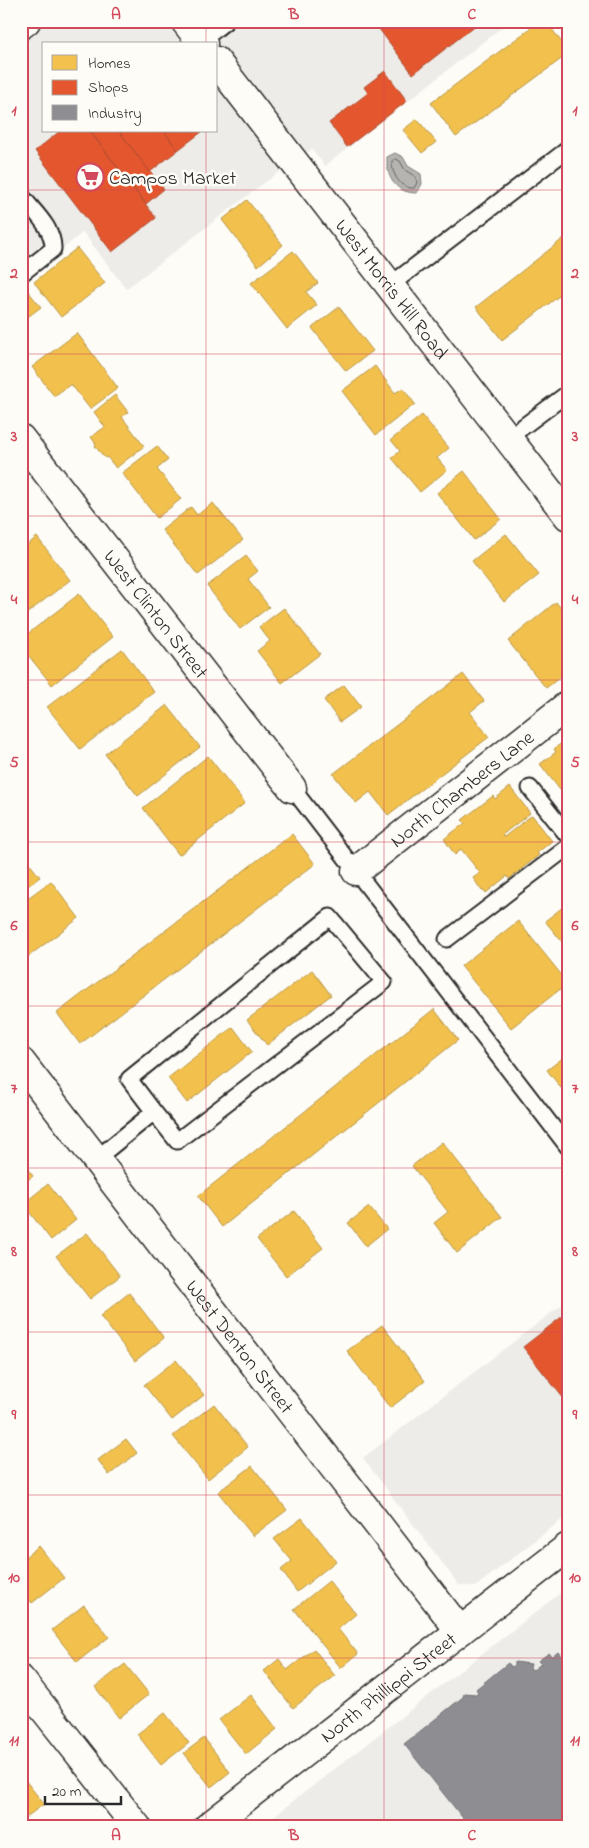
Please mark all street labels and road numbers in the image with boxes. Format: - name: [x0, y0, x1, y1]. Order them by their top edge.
- street label: West Morris Hill Road: [327, 214, 454, 367]
- street label: West Clinton Street: [95, 544, 214, 686]
- street label: North Chambers Lane: [385, 725, 541, 856]
- street label: West Denton Street: [177, 1275, 300, 1421]
- street label: North Phillippi Street: [315, 1626, 464, 1751]

